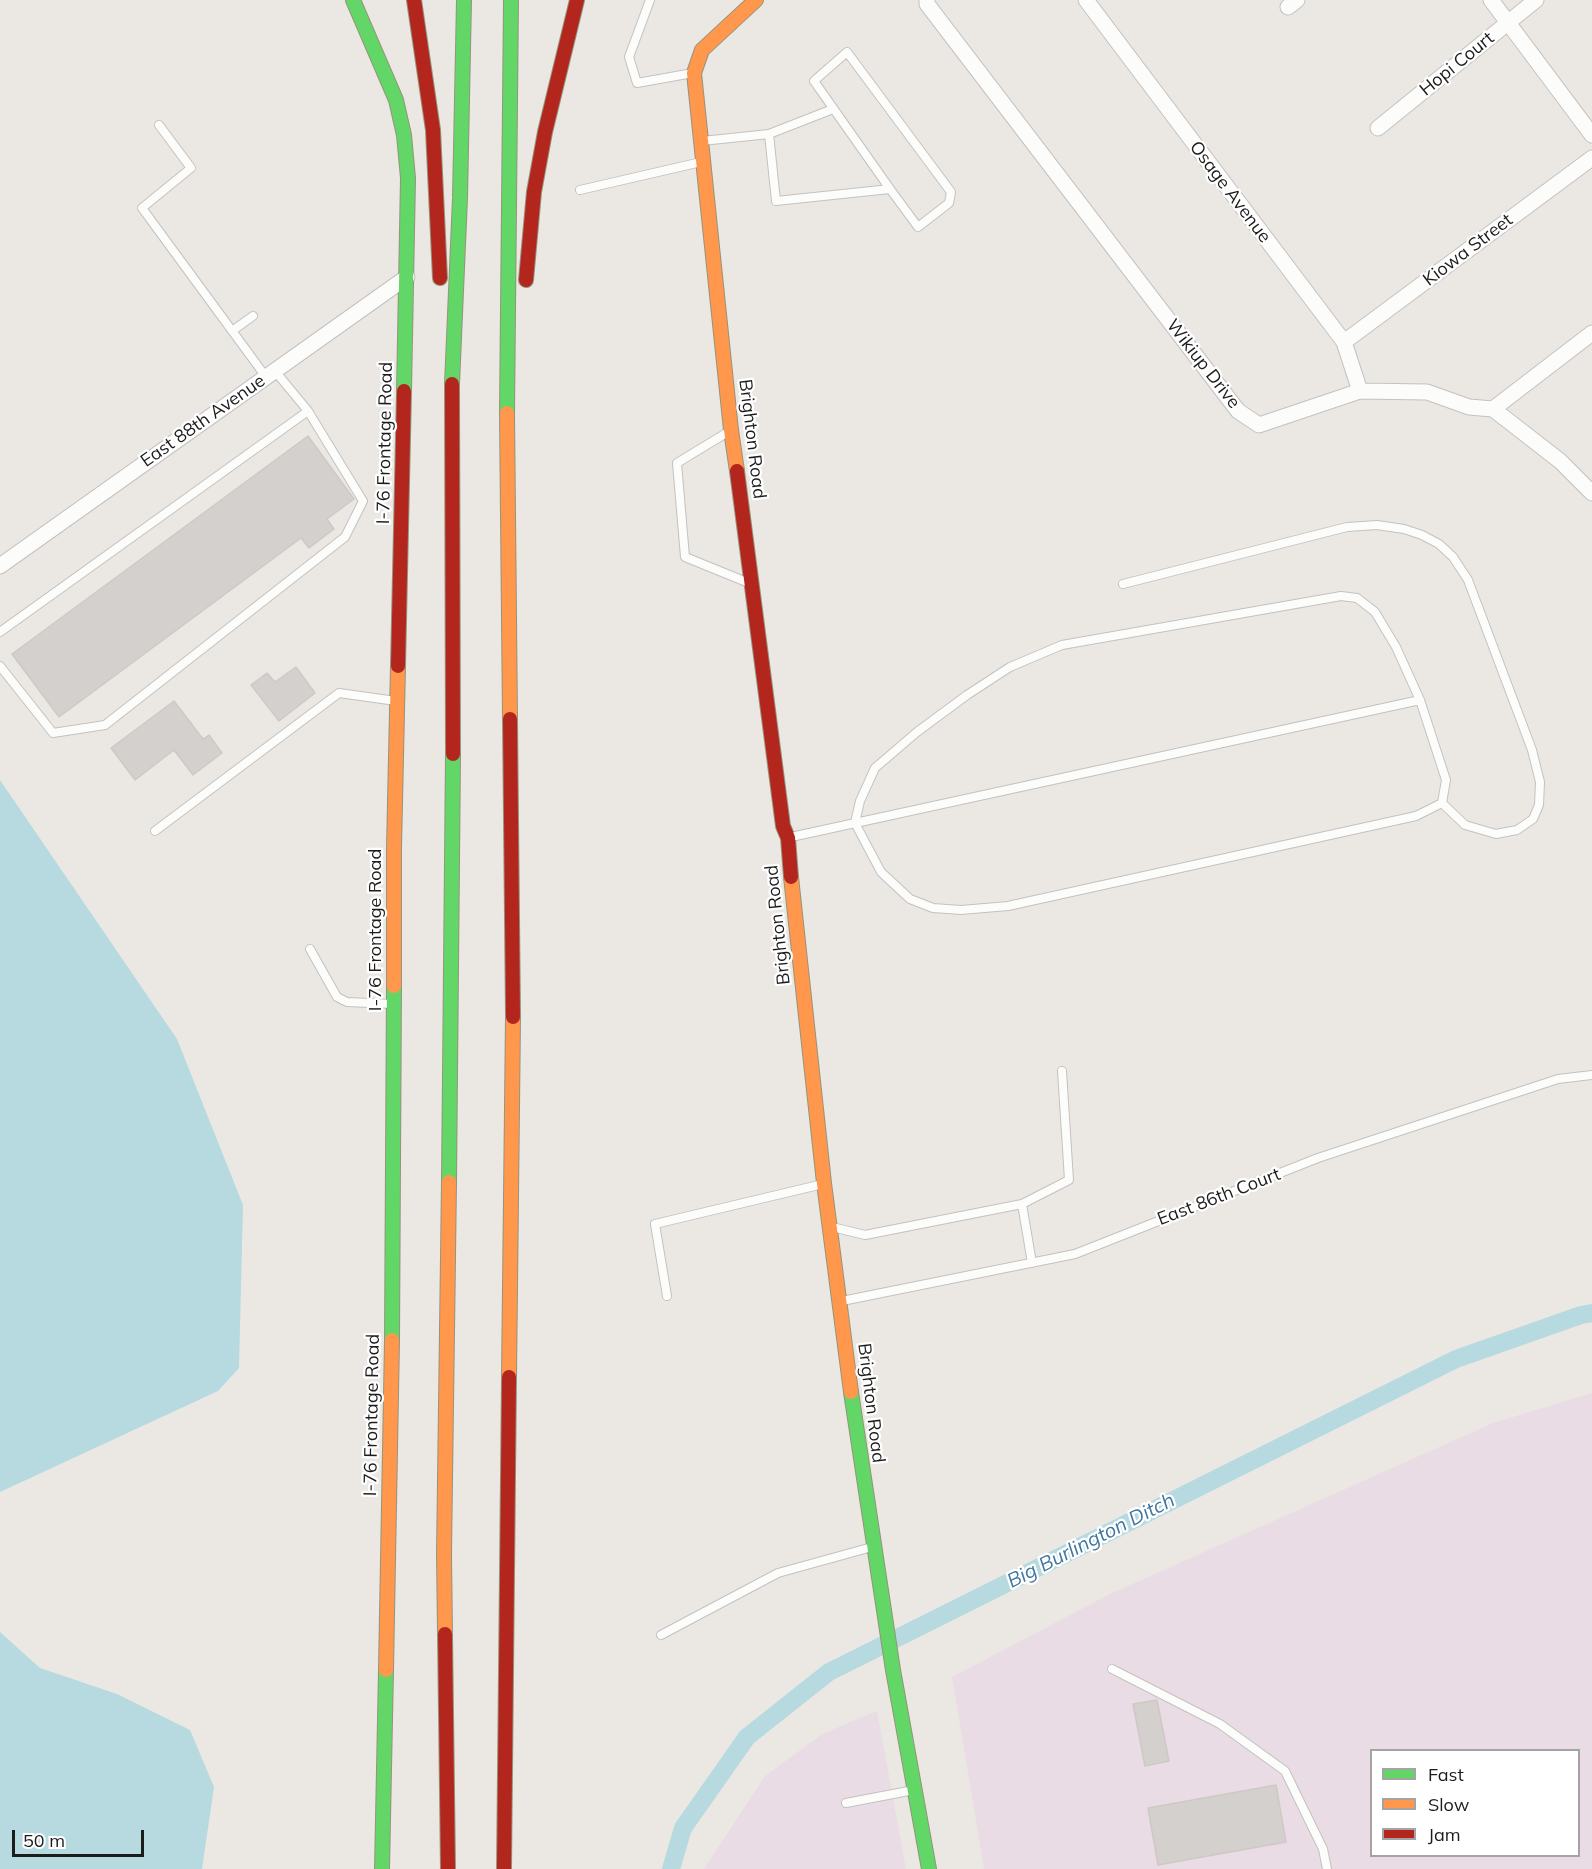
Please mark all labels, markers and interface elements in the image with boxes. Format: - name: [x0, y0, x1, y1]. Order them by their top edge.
- street label: Hopi Court: [1415, 27, 1499, 101]
- street label: Osage Avenue: [1185, 137, 1275, 247]
- street label: Kiowa Street: [1419, 209, 1517, 291]
- street label: Wikiup Drive: [1161, 315, 1245, 413]
- street label: I-76 Frontage Road: [373, 362, 397, 524]
- street label: East 88th Avenue: [137, 370, 269, 472]
- street label: Brighton Road: [734, 378, 770, 500]
- street label: I-76 Frontage Road: [365, 849, 387, 1011]
- street label: Brighton Road: [761, 864, 795, 986]
- street label: East 86th Court: [1155, 1164, 1283, 1230]
- street label: I-76 Frontage Road: [360, 1334, 384, 1496]
- street label: Brighton Road: [853, 1342, 889, 1464]
- water label: Big Burlington Ditch: [1003, 1488, 1179, 1594]
- legend: [1370, 1749, 1580, 1857]
- text: Fast: [1428, 1763, 1464, 1786]
- text: Slow: [1428, 1793, 1469, 1816]
- scale bar: [15, 1818, 147, 1856]
- text: Jam: [1428, 1823, 1461, 1846]
- text: 50 m: [23, 1829, 65, 1852]

